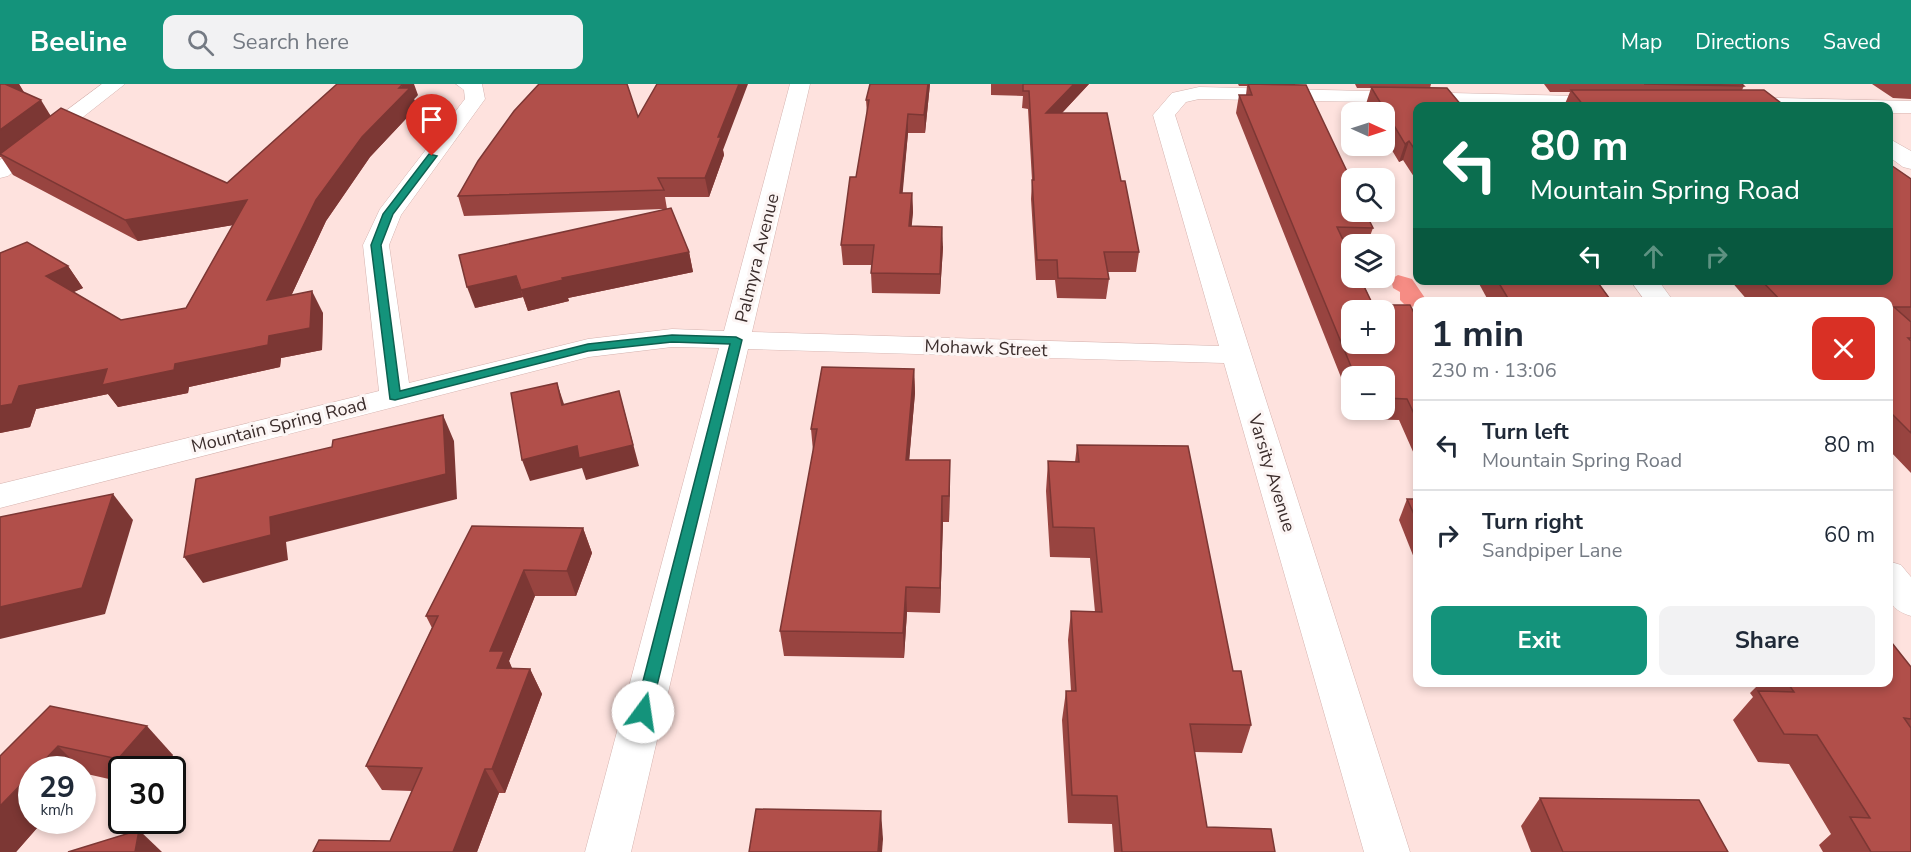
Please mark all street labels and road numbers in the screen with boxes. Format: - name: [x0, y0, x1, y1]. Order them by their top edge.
- street label: Palmyra Avenue: [729, 191, 785, 325]
- street label: Mohawk Street: [924, 334, 1049, 362]
- street label: Mountain Spring Road: [189, 392, 369, 458]
- street label: Varsity Avenue: [1242, 410, 1301, 535]

